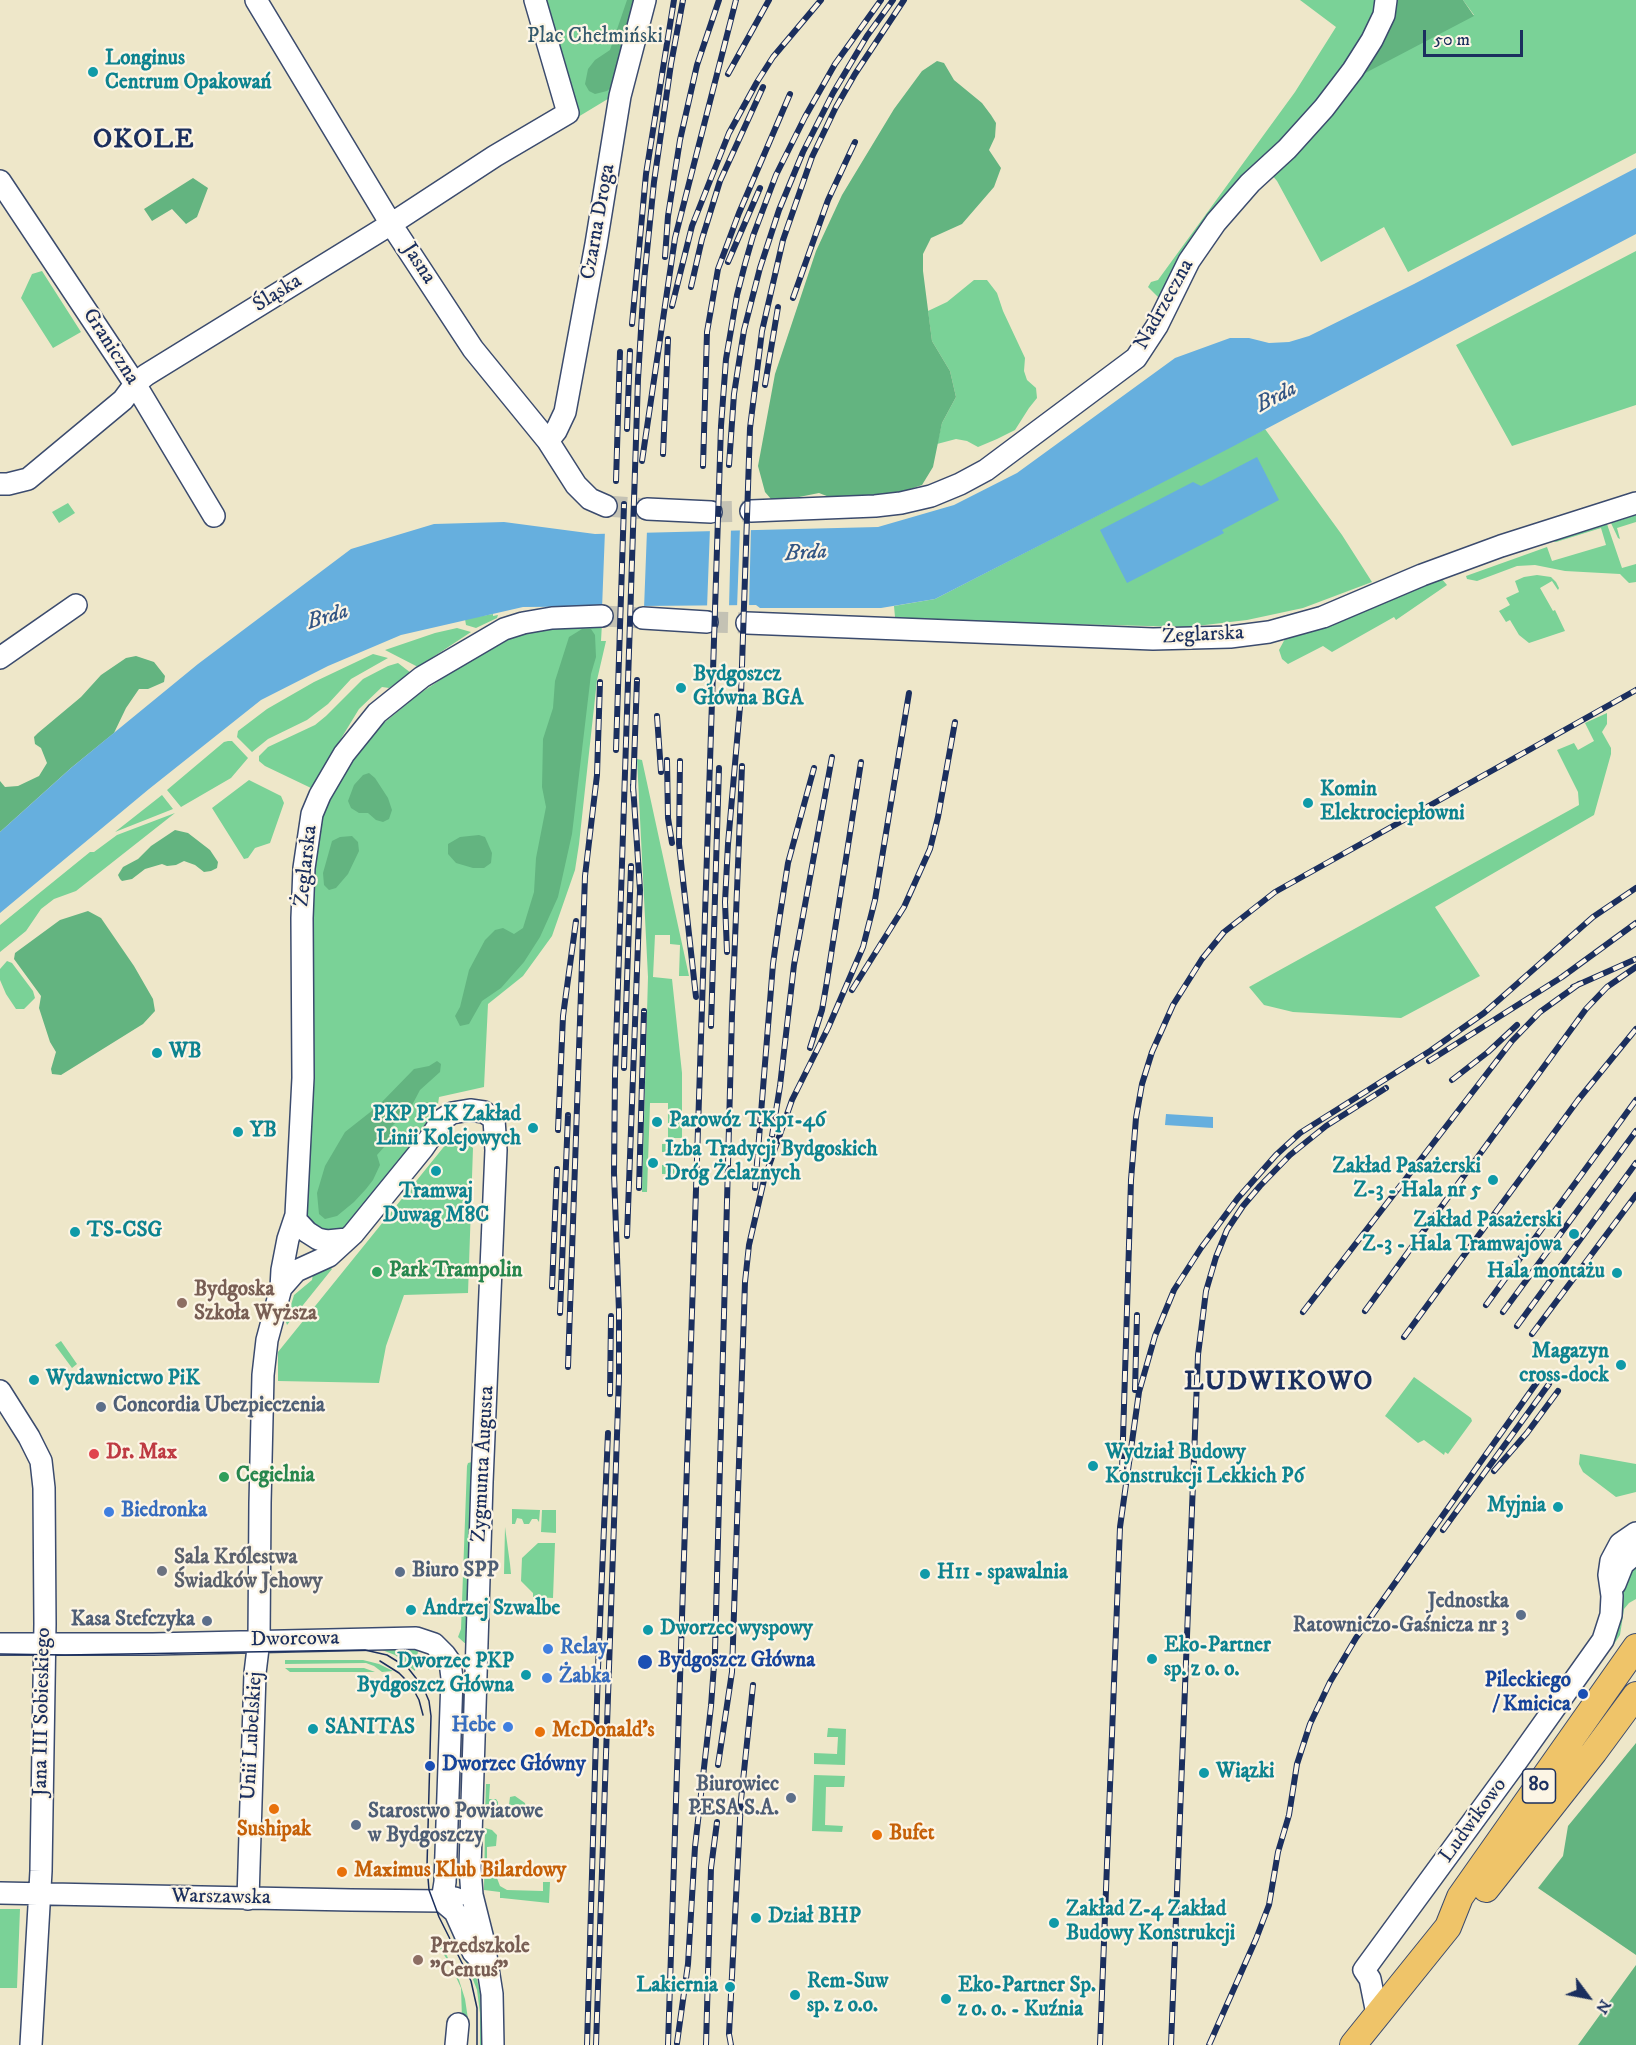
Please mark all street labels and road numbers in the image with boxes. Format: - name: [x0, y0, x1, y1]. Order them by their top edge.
- street label: Czarna Droga: [576, 162, 622, 282]
- street label: Jasna: [396, 239, 440, 289]
- street label: Nadrzeczna: [1130, 255, 1200, 355]
- street label: Śląska: [249, 269, 307, 319]
- street label: Graniczna: [76, 304, 144, 390]
- street label: Żeglarska: [1161, 621, 1245, 651]
- street label: Żeglarska: [290, 824, 324, 908]
- street label: Zygmunta Augusta: [467, 1385, 501, 1543]
- street label: Jana III Sobieskiego: [29, 1627, 57, 1797]
- street label: Dworcowa: [251, 1627, 339, 1653]
- street label: Unii Lubelskiej: [237, 1671, 269, 1801]
- road number: 80: [1522, 1769, 1556, 1803]
- street label: Ludwikowo: [1435, 1774, 1513, 1868]
- street label: Warszawska: [171, 1885, 271, 1911]

